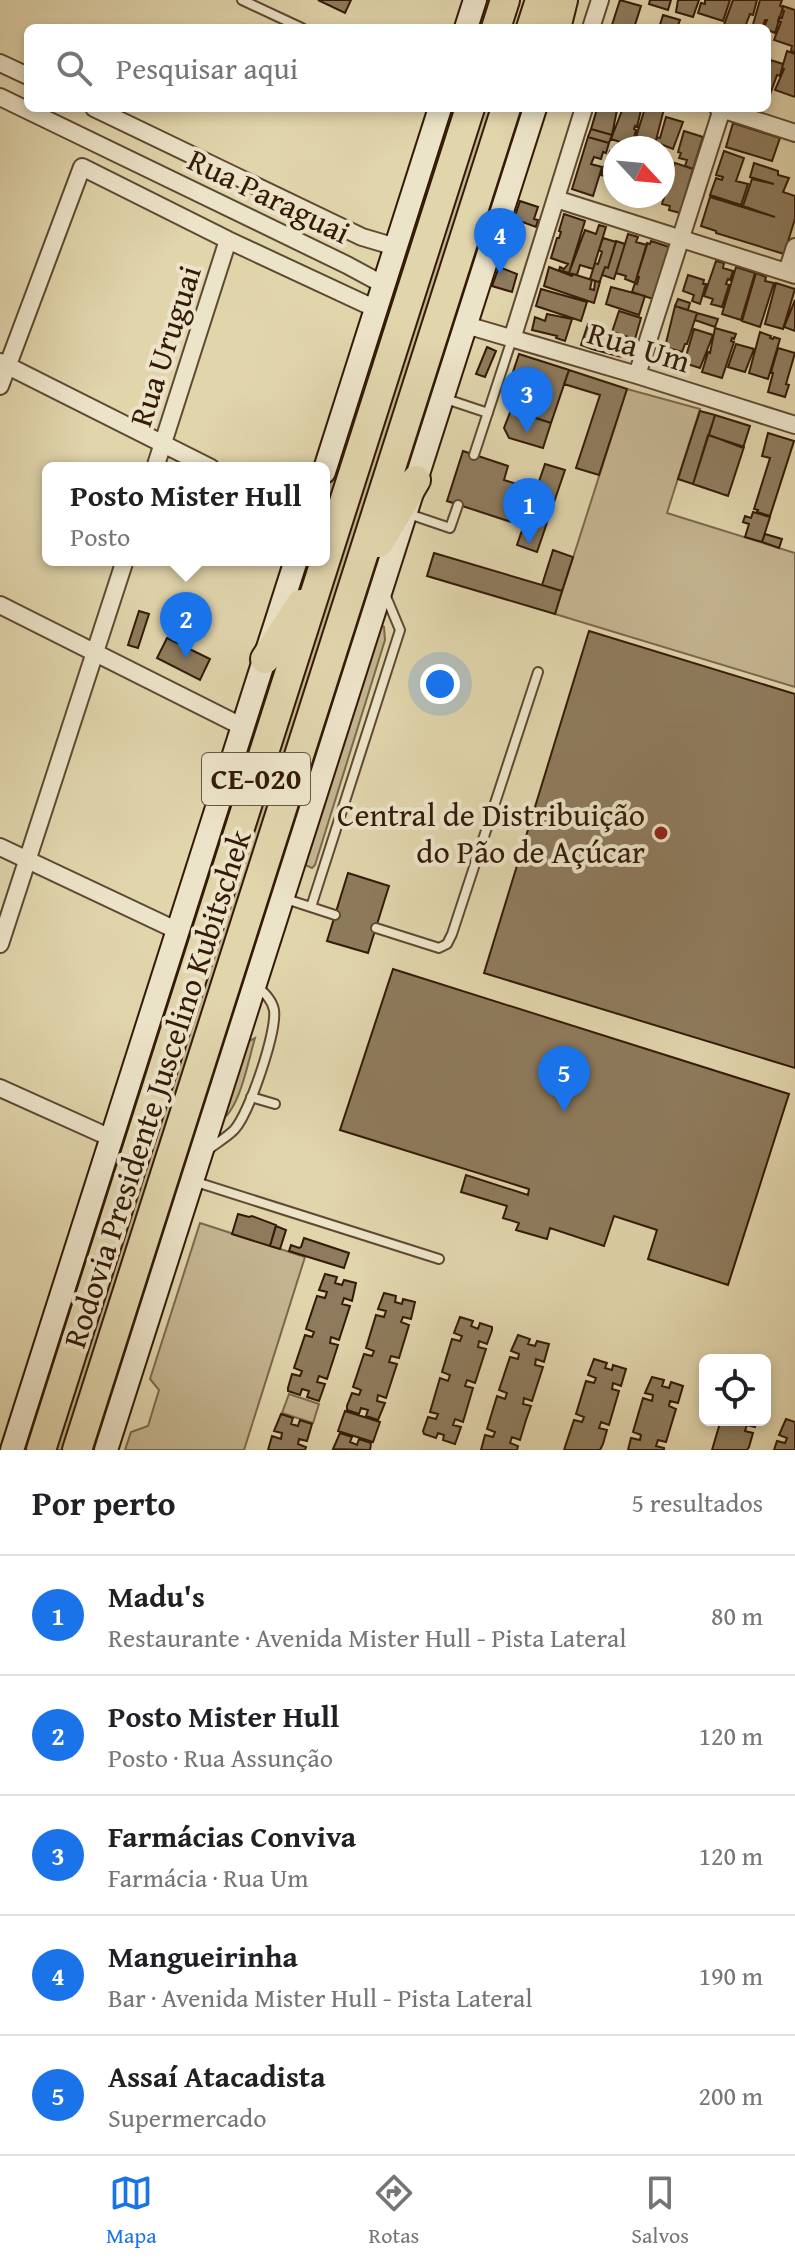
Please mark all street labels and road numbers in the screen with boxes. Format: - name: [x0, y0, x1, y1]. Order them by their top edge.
- street label: Rua Paraguai: [180, 136, 358, 255]
- street label: Rua Uruguai: [116, 259, 213, 432]
- street label: Rua Um: [582, 309, 696, 384]
- road number: CE-020: [202, 753, 310, 805]
- street label: Rodovia Presidente Juscelino Kubitschek: [50, 823, 263, 1354]

